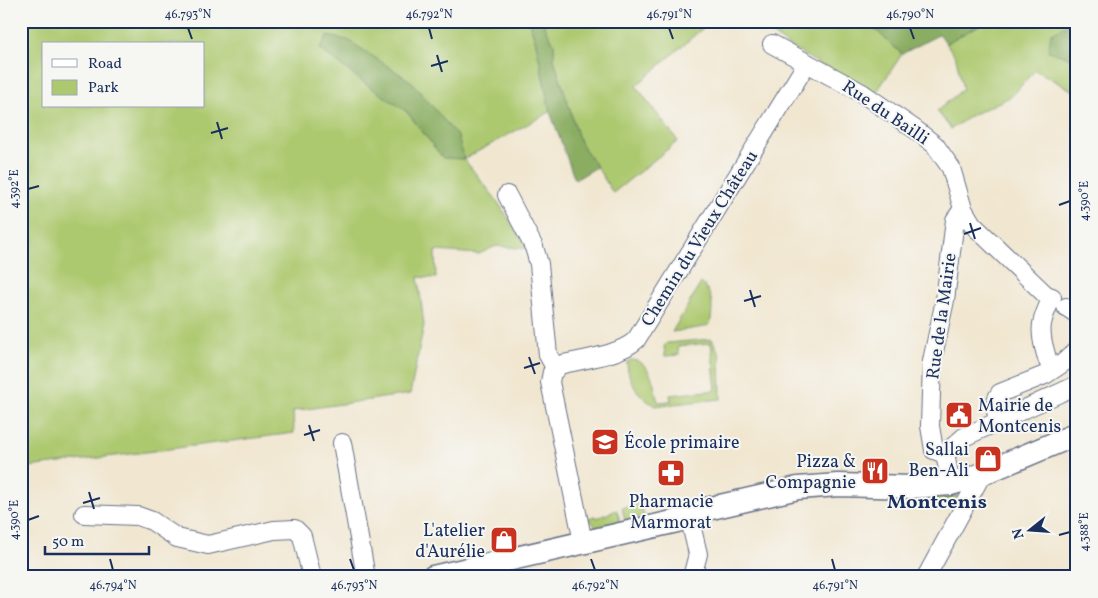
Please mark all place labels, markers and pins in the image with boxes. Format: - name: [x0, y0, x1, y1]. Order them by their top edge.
- place label: Mairie de Montcenis: [978, 394, 1061, 440]
- public building icon: Mairie de Montcenis: [944, 400, 974, 430]
- school or university icon: École primaire: [590, 427, 620, 457]
- place label: École primaire: [624, 431, 739, 456]
- place label: Sallai Ben-Ali: [909, 438, 969, 484]
- shop icon: Sallai Ben-Ali: [973, 444, 1003, 474]
- place label: Pizza & Compagnie: [766, 450, 856, 496]
- restaurant icon: Pizza & Compagnie: [860, 456, 890, 486]
- pharmacy icon: Pharmacie Marmorat: [656, 458, 686, 488]
- place label: Pharmacie Marmorat: [629, 490, 713, 536]
- place label: L'atelier d'Aurélie: [415, 519, 485, 565]
- shop icon: L'atelier d'Aurélie: [489, 525, 519, 555]

